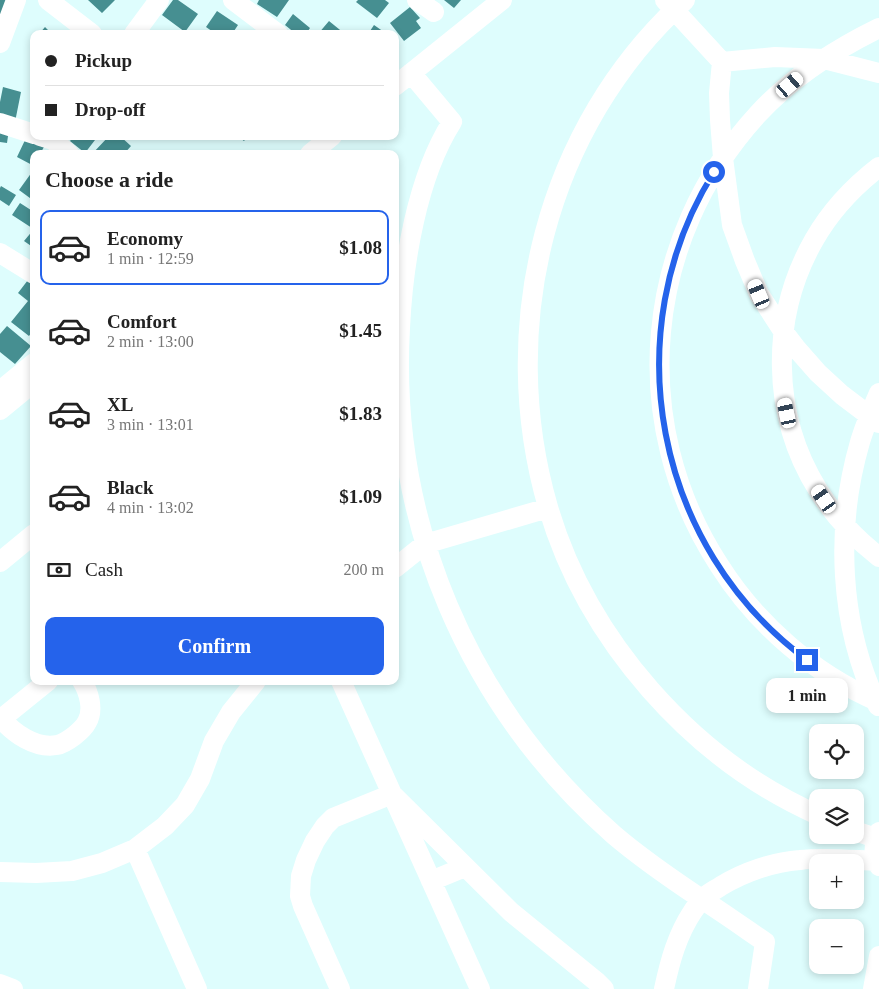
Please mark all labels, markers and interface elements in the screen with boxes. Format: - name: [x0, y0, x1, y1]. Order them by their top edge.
- text: Pickup: [75, 50, 132, 71]
- car: [773, 69, 806, 101]
- text: Drop-off: [75, 99, 145, 120]
- route start: [703, 161, 725, 183]
- text: Choose a ride: [45, 167, 173, 192]
- icon: car: [47, 225, 92, 270]
- text: Economy: [107, 228, 183, 249]
- text: $1.08: [339, 237, 382, 258]
- text: 1 min · 12:59: [107, 250, 194, 267]
- car: [746, 277, 771, 311]
- icon: car: [47, 308, 92, 353]
- text: Comfort: [107, 311, 177, 332]
- text: $1.45: [339, 320, 382, 341]
- text: 2 min · 13:00: [107, 333, 194, 350]
- icon: car: [47, 391, 92, 436]
- text: XL: [107, 394, 133, 415]
- car: [776, 397, 797, 429]
- text: $1.83: [339, 403, 382, 424]
- text: 3 min · 13:01: [107, 416, 194, 433]
- icon: car: [47, 474, 92, 519]
- text: Black: [107, 477, 153, 498]
- car: [809, 482, 838, 516]
- text: $1.09: [339, 486, 382, 507]
- text: 4 min · 13:02: [107, 499, 194, 516]
- icon: cash: [45, 556, 73, 584]
- text: Cash: [85, 559, 123, 580]
- text: 200 m: [344, 561, 384, 578]
- button: Confirm: [45, 617, 384, 675]
- route end: [796, 649, 818, 671]
- callout: 1 min: [766, 678, 848, 712]
- text: 1 min: [788, 687, 826, 704]
- map controls: [809, 724, 864, 974]
- button: locate: [809, 724, 864, 779]
- button: layers: [809, 789, 864, 844]
- button: +: [809, 854, 864, 909]
- button: −: [809, 919, 864, 974]

